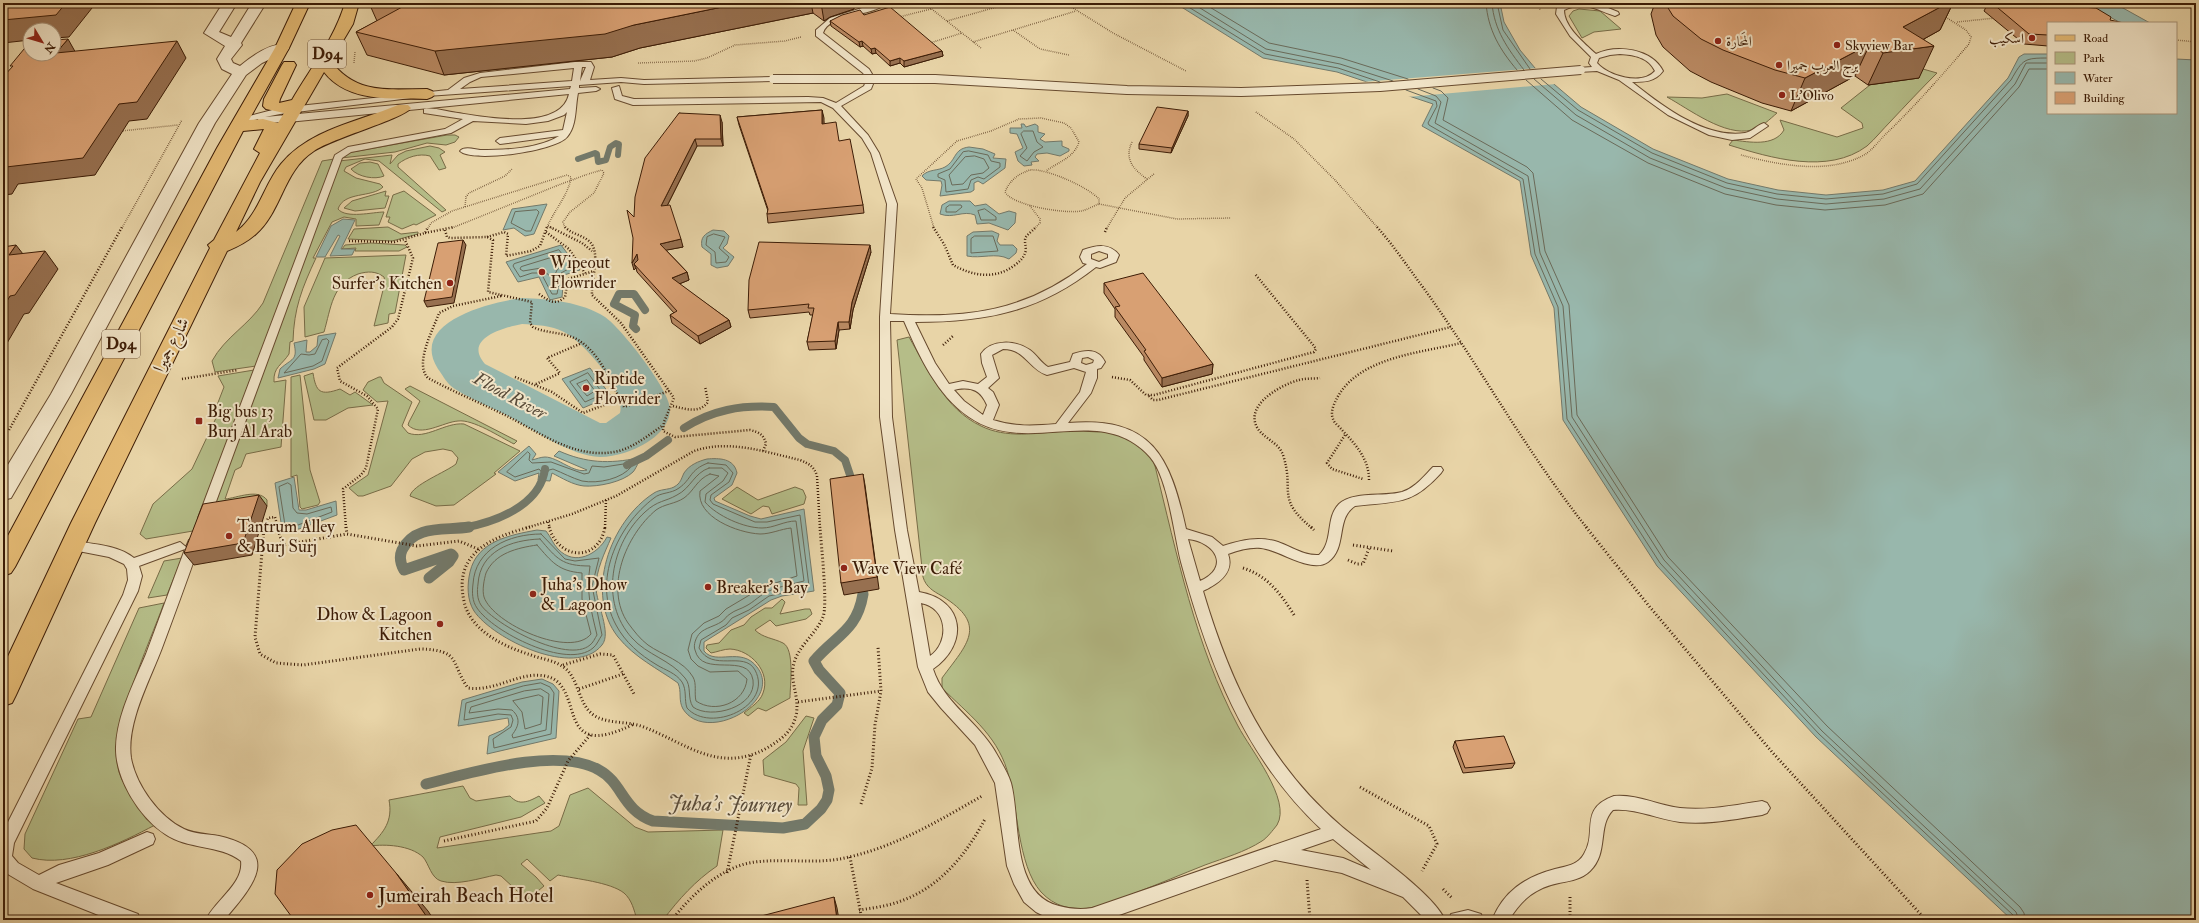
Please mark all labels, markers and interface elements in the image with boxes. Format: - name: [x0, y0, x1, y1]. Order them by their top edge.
- north arrow: [22, 22, 62, 62]
- legend: [2047, 22, 2177, 114]
- place label: اسكيب: [1989, 30, 2024, 48]
- place label: المَحارة: [1726, 31, 1752, 50]
- text: Road: [2083, 31, 2108, 46]
- marker: اسكيب: [2027, 33, 2037, 43]
- marker: المَحارة: [1713, 36, 1723, 46]
- place label: Skyview Bar: [1845, 37, 1914, 55]
- text: N: [41, 39, 58, 57]
- road number: D94: [308, 40, 346, 68]
- marker: Skyview Bar: [1832, 40, 1842, 50]
- text: Park: [2083, 51, 2105, 66]
- place label: برج العرب جميرا: [1787, 57, 1859, 78]
- marker: برج العرب جميرا: [1774, 60, 1784, 70]
- text: Water: [2082, 71, 2113, 86]
- place label: L'Olivo: [1790, 87, 1834, 104]
- marker: L'Olivo: [1777, 90, 1787, 100]
- text: Building: [2083, 91, 2126, 106]
- place label: Wipeout Flowrider: [549, 252, 617, 293]
- marker: Wipeout Flowrider: [537, 267, 547, 277]
- place label: Surfer's Kitchen: [332, 273, 442, 294]
- marker: Surfer's Kitchen: [445, 278, 455, 288]
- street label: شارع جميرا: [148, 314, 196, 377]
- road number: D94: [102, 330, 140, 358]
- water label: Flood River: [468, 367, 552, 426]
- place label: Riptide Flowrider: [594, 368, 661, 409]
- marker: Riptide Flowrider: [581, 383, 591, 393]
- place label: Big bus 13 Burj Al Arab: [207, 401, 292, 442]
- marker: Big bus 13 Burj Al Arab: [194, 416, 204, 426]
- place label: Tantrum Alley & Burj Surj: [237, 516, 335, 557]
- marker: Tantrum Alley & Burj Surj: [224, 531, 234, 541]
- place label: Wave View Café: [851, 558, 963, 579]
- marker: Wave View Café: [839, 563, 849, 573]
- place label: Juha’s Dhow & Lagoon: [540, 574, 627, 615]
- place label: Breaker's Bay: [716, 577, 808, 599]
- marker: Breaker's Bay: [703, 582, 713, 592]
- marker: Juha’s Dhow & Lagoon: [528, 589, 538, 599]
- place label: Dhow & Lagoon Kitchen: [317, 604, 432, 645]
- marker: Dhow & Lagoon Kitchen: [435, 619, 445, 629]
- water label: Juha's Journey: [668, 789, 793, 819]
- place label: Jumeirah Beach Hotel: [377, 883, 554, 908]
- marker: Jumeirah Beach Hotel: [365, 890, 375, 900]

